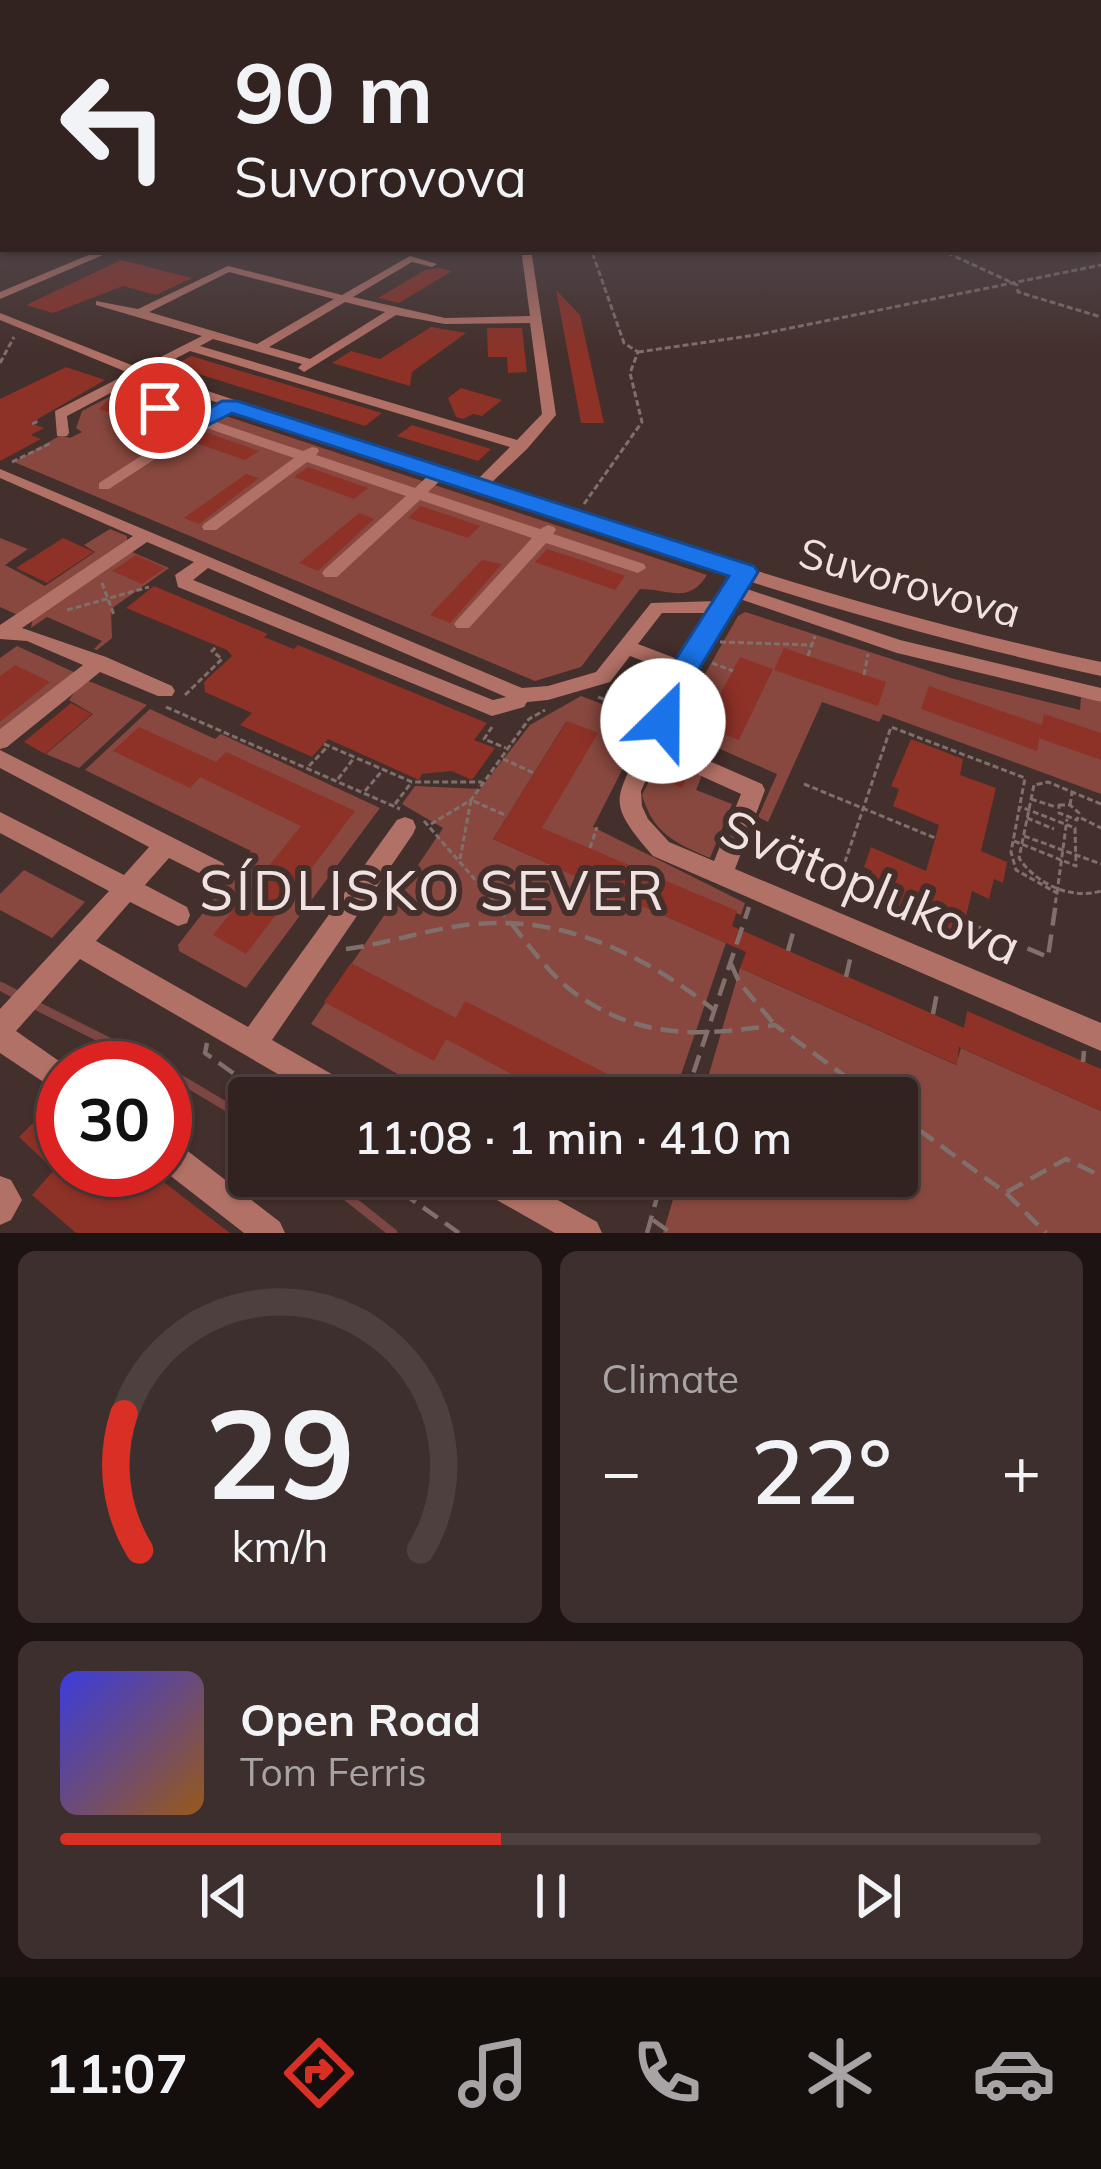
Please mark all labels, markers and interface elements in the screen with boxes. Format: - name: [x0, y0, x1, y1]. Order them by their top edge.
- text: 90 m: [234, 39, 433, 144]
- icon: left: [36, 48, 192, 204]
- text: Suvorovova: [234, 143, 527, 211]
- pin: [109, 357, 211, 459]
- icon: arrive: [127, 375, 193, 441]
- street label: Suvorovova: [793, 525, 1027, 639]
- position arrow: [600, 658, 726, 784]
- street label: Svätoplukova: [711, 794, 1031, 978]
- district label: SÍDLISKO SEVER: [199, 856, 667, 924]
- speed limit sign: 30: [36, 1041, 192, 1197]
- text: 11:08 · 1 min · 410 m: [354, 1109, 792, 1165]
- text: Climate: [602, 1354, 739, 1403]
- text: 29: [205, 1374, 355, 1530]
- text: 22°: [750, 1414, 892, 1527]
- text: −: [602, 1429, 641, 1512]
- text: +: [1001, 1429, 1041, 1512]
- text: km/h: [231, 1519, 328, 1573]
- text: Open Road: [240, 1691, 481, 1747]
- text: Tom Ferris: [240, 1747, 427, 1796]
- icon: previous: [191, 1863, 257, 1929]
- icon: pause: [518, 1863, 584, 1929]
- icon: next: [845, 1863, 911, 1929]
- icon: directions: [277, 2031, 361, 2115]
- icon: music: [451, 2031, 535, 2115]
- icon: phone: [625, 2031, 709, 2115]
- icon: climate: [798, 2031, 882, 2115]
- icon: car: [972, 2031, 1056, 2115]
- text: 11:07: [45, 2039, 188, 2107]

